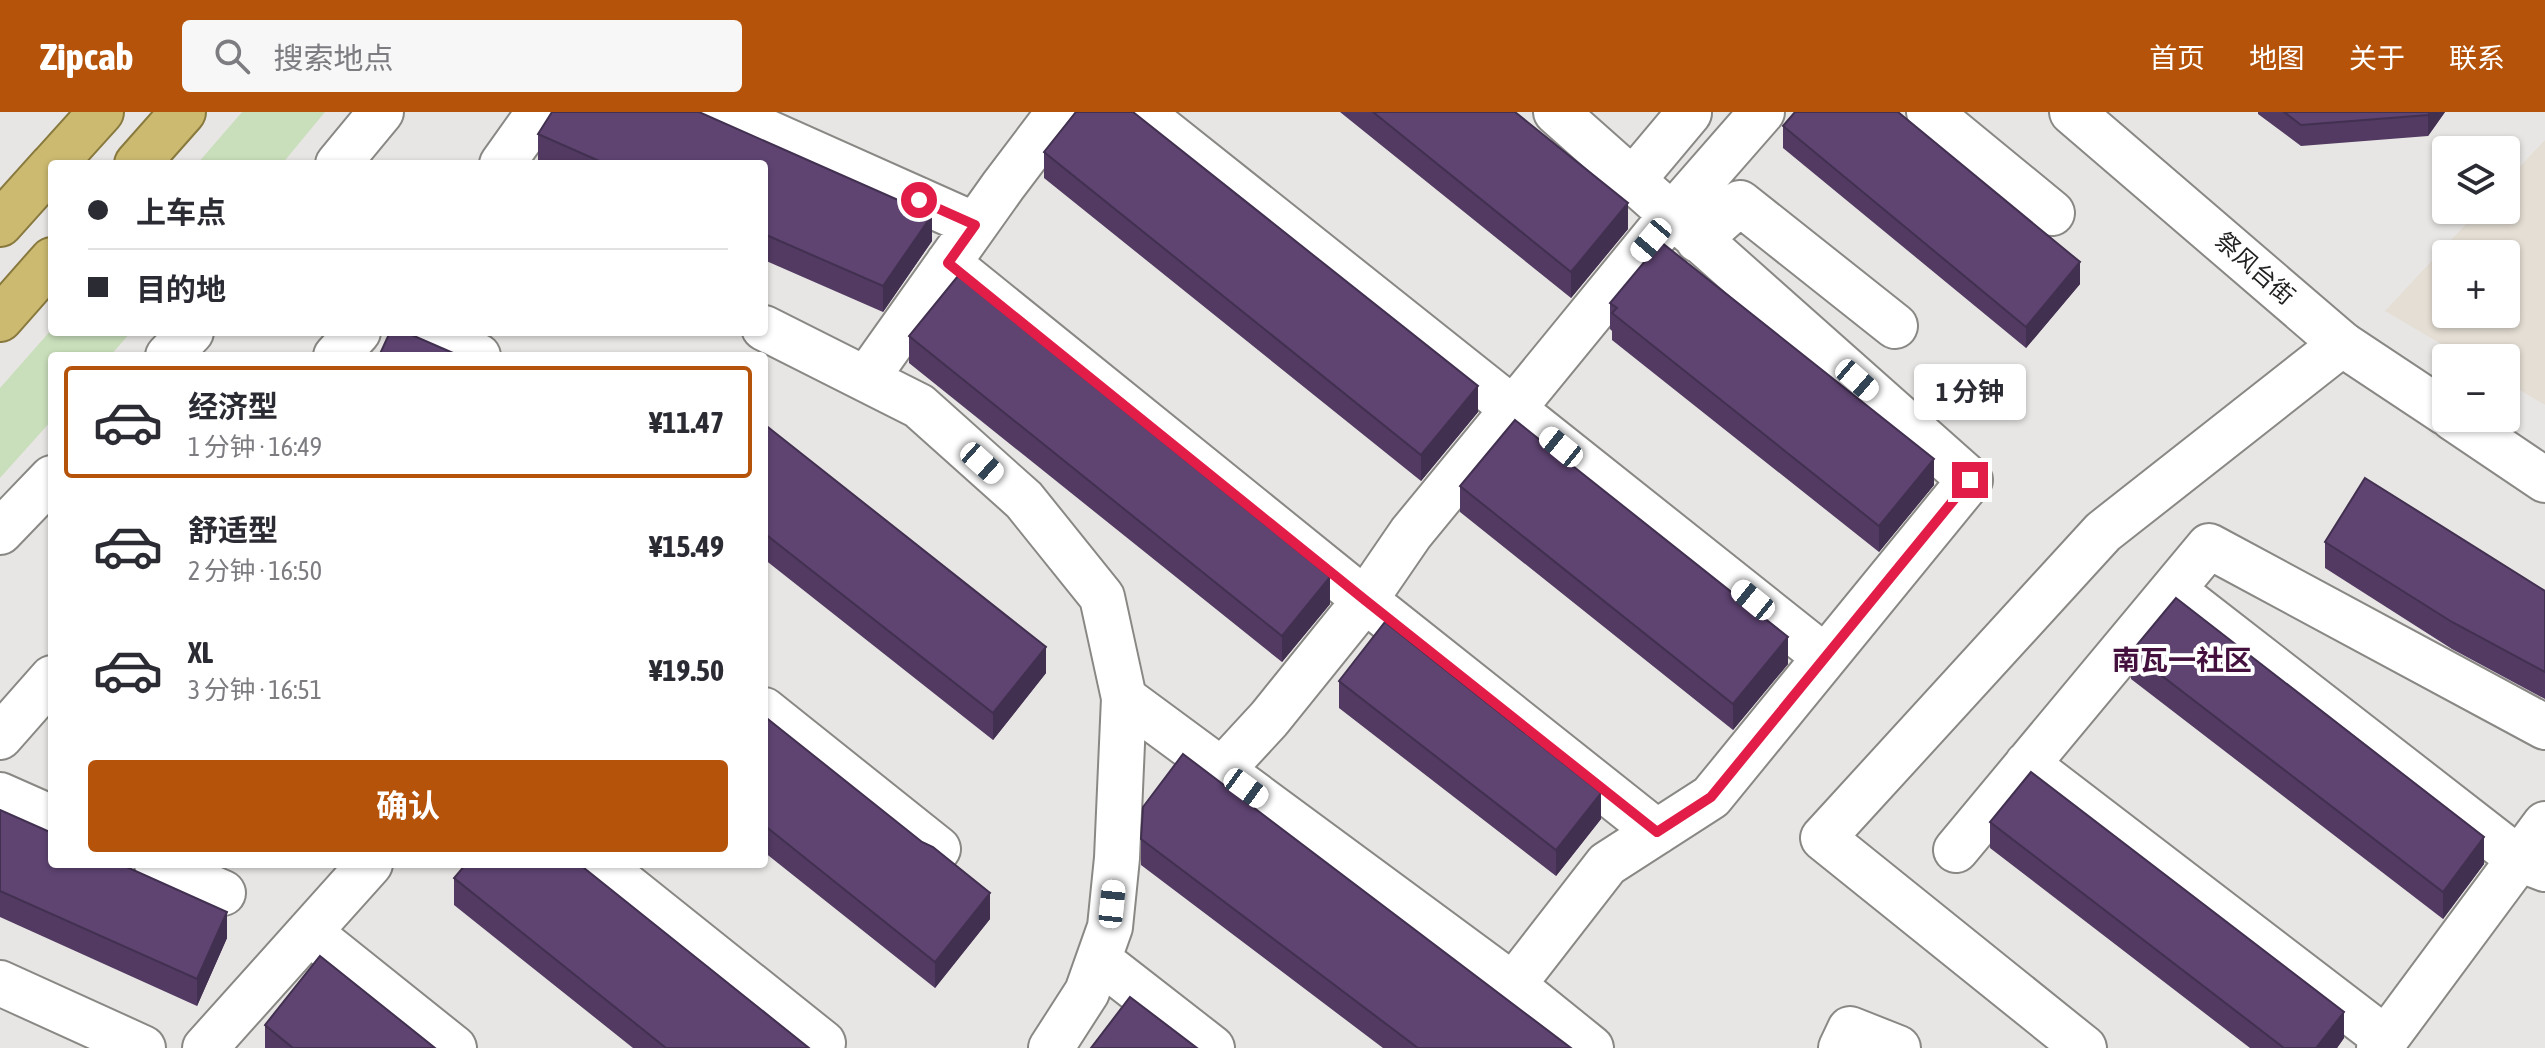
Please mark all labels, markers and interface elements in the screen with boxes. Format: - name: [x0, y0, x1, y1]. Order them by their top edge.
- search box: [182, 20, 742, 92]
- icon: search: [210, 34, 254, 78]
- text: Zipcab: [40, 35, 134, 78]
- text: 搜索地点: [274, 41, 394, 75]
- text: 首页: [2149, 42, 2205, 74]
- text: 地图: [2249, 42, 2305, 74]
- text: 关于: [2349, 42, 2405, 74]
- text: 联系: [2449, 42, 2505, 74]
- map controls: [2432, 136, 2520, 432]
- button: layers: [2432, 136, 2520, 224]
- route start: [901, 182, 937, 218]
- text: 上车点: [136, 195, 226, 229]
- car: [1626, 214, 1676, 266]
- street label: 祭风台街: [2210, 226, 2300, 310]
- button: +: [2432, 240, 2520, 328]
- text: 目的地: [136, 272, 226, 306]
- button: −: [2432, 344, 2520, 432]
- car: [1831, 355, 1883, 405]
- callout: 1 分钟: [1914, 364, 2026, 420]
- text: 1 分钟: [1936, 377, 2004, 407]
- icon: car: [92, 386, 164, 458]
- text: 经济型: [188, 389, 278, 423]
- text: ¥11.47: [649, 405, 724, 439]
- car: [1535, 423, 1587, 471]
- text: 1 分钟 · 16:49: [188, 432, 322, 462]
- car: [956, 438, 1008, 488]
- route end: [1952, 462, 1988, 498]
- icon: car: [92, 510, 164, 582]
- text: 舒适型: [188, 513, 278, 547]
- text: ¥15.49: [649, 529, 724, 563]
- text: 2 分钟 · 16:50: [188, 556, 322, 586]
- car: [1727, 576, 1779, 624]
- icon: car: [92, 634, 164, 706]
- text: XL: [188, 635, 213, 669]
- district label: 南瓦一社区: [2112, 644, 2252, 676]
- text: ¥19.50: [649, 653, 724, 687]
- text: 3 分钟 · 16:51: [188, 675, 322, 705]
- button: 确认: [88, 760, 728, 852]
- car: [1220, 764, 1272, 812]
- car: [1098, 879, 1126, 929]

